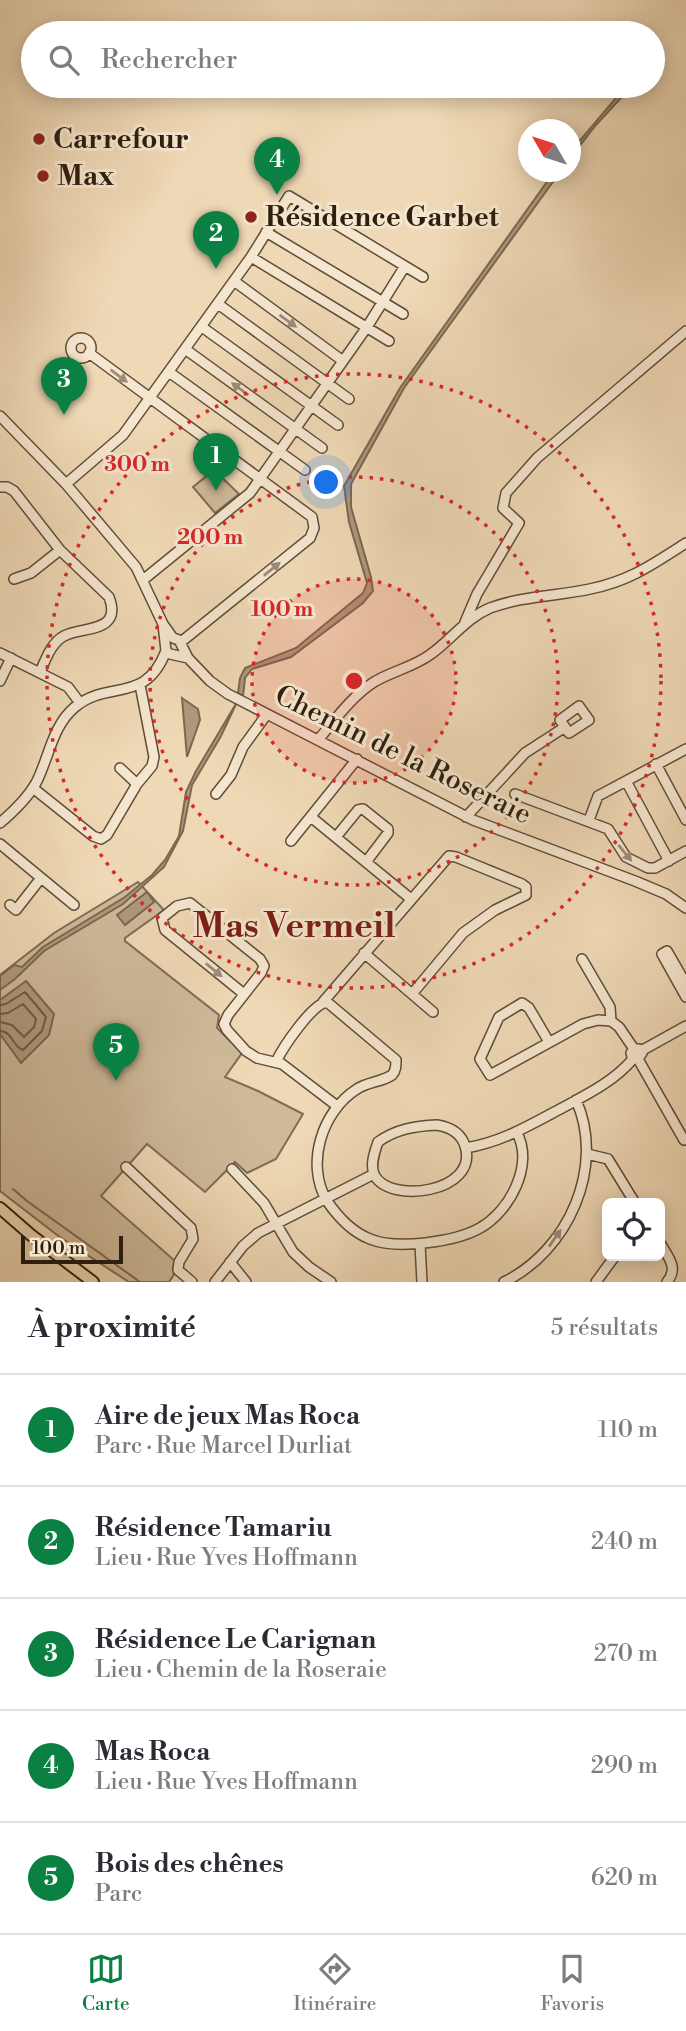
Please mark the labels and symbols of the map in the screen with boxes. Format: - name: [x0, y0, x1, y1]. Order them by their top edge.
- north arrow: [518, 119, 581, 182]
- place label: Carrefour: [53, 122, 189, 157]
- marker: Carrefour: [31, 131, 47, 147]
- pin: 4: [254, 137, 300, 195]
- place label: Max: [57, 159, 115, 194]
- marker: Max: [35, 168, 51, 184]
- place label: Résidence Garbet: [265, 200, 500, 235]
- marker: Résidence Garbet: [243, 209, 259, 225]
- pin: 2: [193, 211, 239, 269]
- one-way arrow: [279, 314, 298, 328]
- pin: 3: [41, 357, 87, 415]
- one-way arrow: [110, 369, 129, 383]
- one-way arrow: [231, 382, 249, 396]
- pin: 1: [193, 433, 239, 491]
- text: 300 m: [104, 452, 170, 478]
- your location: [309, 465, 343, 499]
- text: 200 m: [177, 525, 243, 551]
- one-way arrow: [264, 562, 281, 577]
- text: 100 m: [251, 597, 313, 623]
- centre of rings: [342, 669, 366, 693]
- street label: Chemin de la Roseraie: [269, 678, 537, 832]
- one-way arrow: [618, 844, 633, 862]
- district label: Mas Vermeil: [192, 905, 396, 948]
- one-way arrow: [204, 962, 222, 977]
- pin: 5: [93, 1023, 139, 1081]
- one-way arrow: [548, 1229, 562, 1247]
- scale bar: [21, 1233, 122, 1265]

